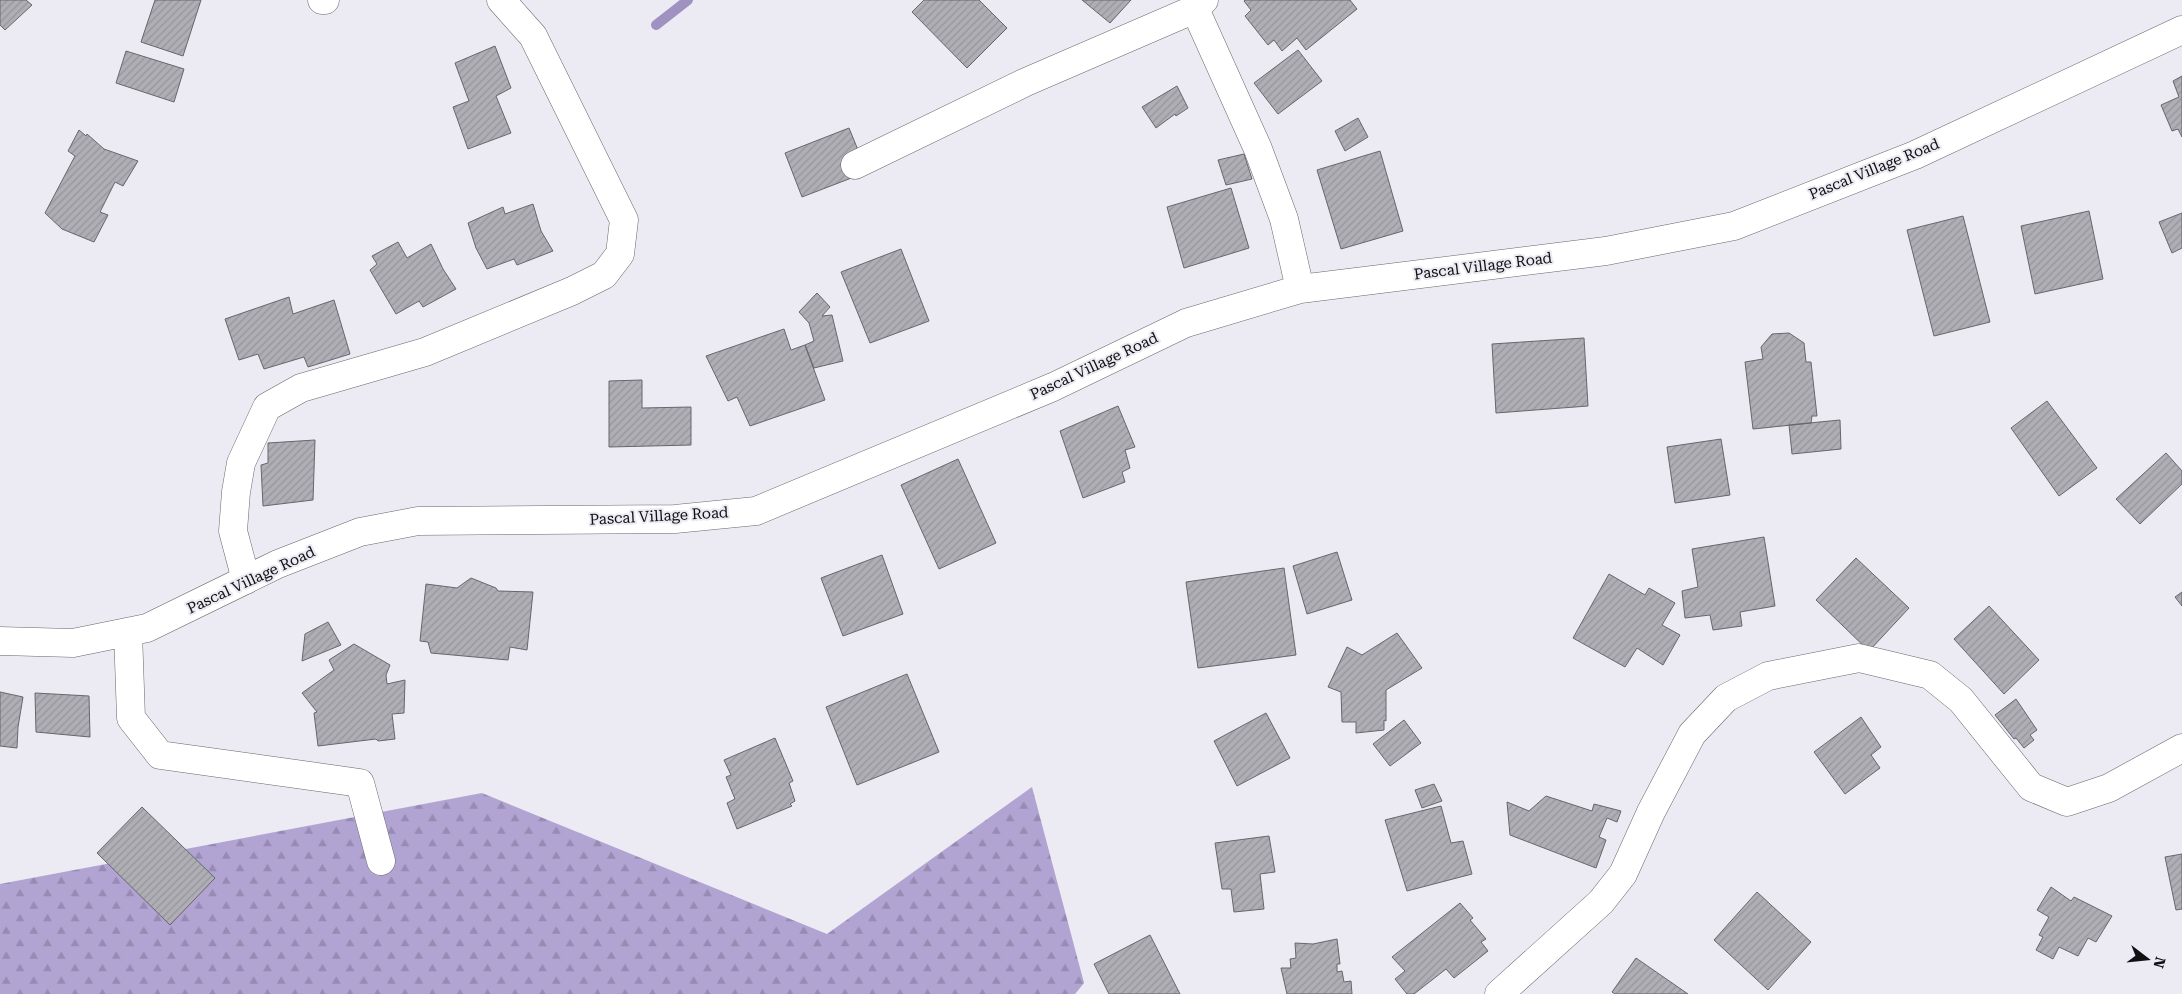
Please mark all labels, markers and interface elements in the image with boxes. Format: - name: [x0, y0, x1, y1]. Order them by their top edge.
- street label: Pascal Village Road: [1806, 134, 1942, 203]
- street label: Pascal Village Road: [1413, 249, 1553, 283]
- street label: Pascal Village Road: [1027, 328, 1161, 404]
- street label: Pascal Village Road: [589, 503, 729, 529]
- street label: Pascal Village Road: [184, 542, 318, 618]
- north arrow: [2122, 934, 2172, 984]
- text: N: [2150, 955, 2169, 970]

